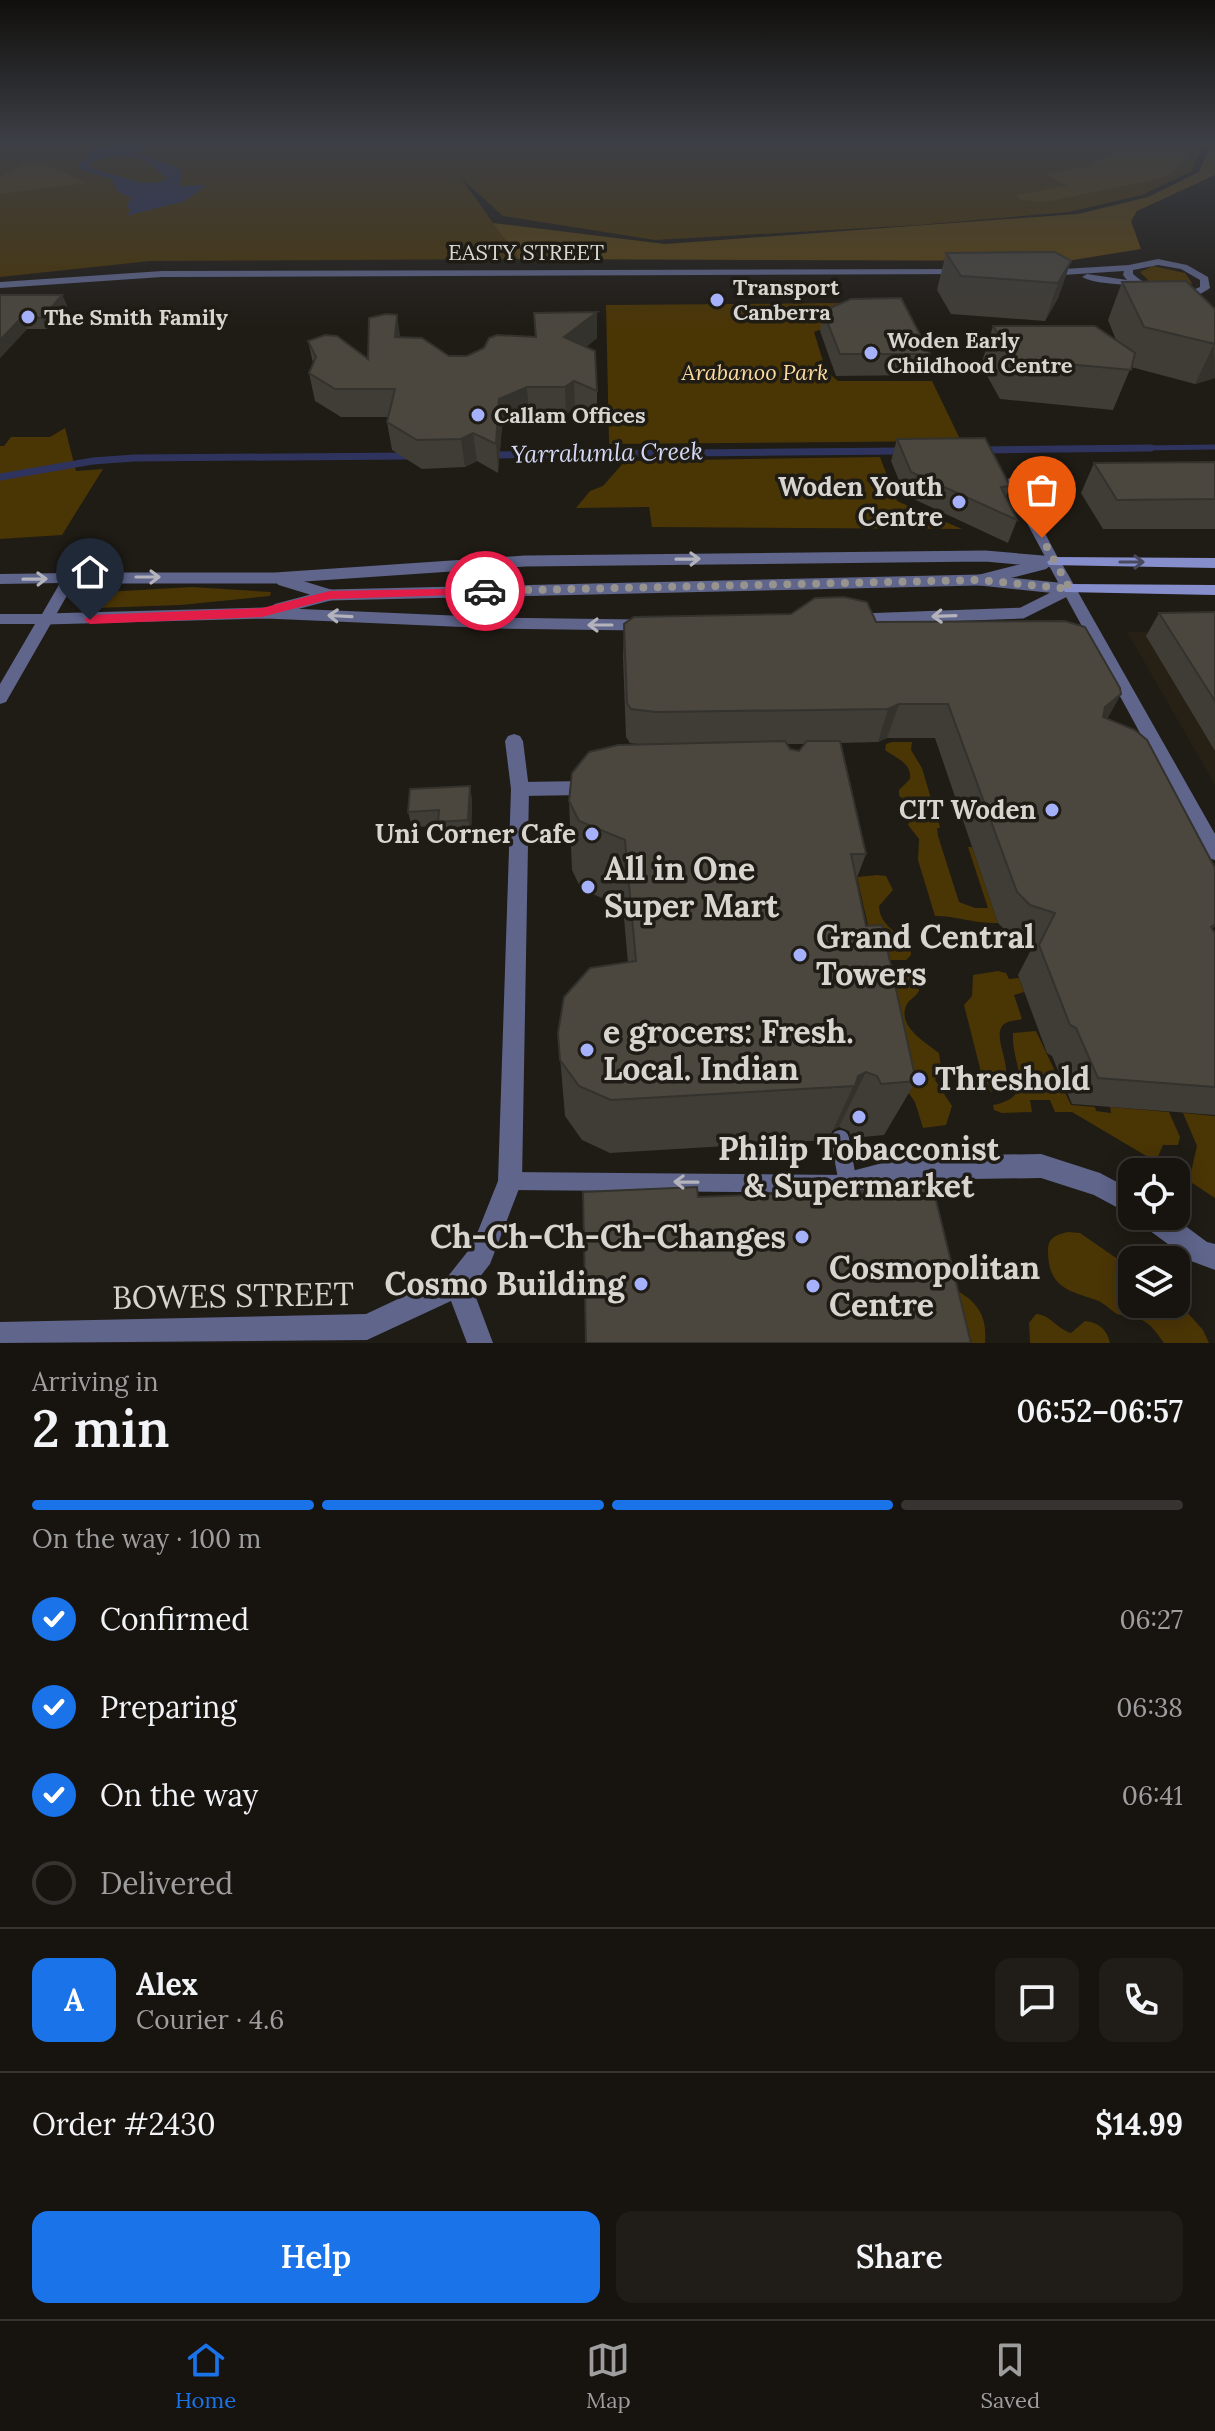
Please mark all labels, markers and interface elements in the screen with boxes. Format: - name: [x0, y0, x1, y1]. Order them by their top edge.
- street label: EASTY STREET: [448, 238, 604, 266]
- place label: Transport Canberra: [733, 273, 840, 326]
- marker: Transport Canberra: [708, 291, 726, 309]
- place label: The Smith Family: [44, 303, 229, 331]
- marker: The Smith Family: [19, 308, 37, 326]
- place label: Woden Early Childhood Centre: [887, 326, 1073, 379]
- marker: Woden Early Childhood Centre: [862, 344, 880, 362]
- park label: Arabanoo Park: [680, 358, 829, 386]
- place label: Callam Offices: [494, 401, 646, 429]
- marker: Callam Offices: [469, 406, 487, 424]
- water label: Yarralumla Creek: [511, 435, 703, 470]
- pin: [1008, 456, 1076, 538]
- icon: bag: [1020, 468, 1064, 512]
- place label: Woden Youth Centre: [778, 470, 943, 533]
- marker: Woden Youth Centre: [950, 493, 968, 511]
- pin: [56, 538, 124, 620]
- icon: home: [68, 550, 112, 594]
- courier: [445, 551, 525, 631]
- one-way arrow: [674, 551, 701, 567]
- one-way arrow: [1118, 554, 1145, 570]
- one-way arrow: [134, 569, 161, 585]
- icon: car: [463, 569, 507, 613]
- one-way arrow: [21, 571, 48, 587]
- one-way arrow: [327, 609, 354, 624]
- one-way arrow: [931, 609, 958, 624]
- one-way arrow: [587, 617, 614, 633]
- place label: CIT Woden: [899, 793, 1036, 826]
- marker: CIT Woden: [1043, 801, 1061, 819]
- place label: Uni Corner Cafe: [375, 817, 576, 850]
- marker: Uni Corner Cafe: [583, 825, 601, 843]
- place label: All in One Super Mart: [604, 848, 780, 926]
- marker: All in One Super Mart: [579, 878, 597, 896]
- place label: Grand Central Towers: [816, 916, 1034, 994]
- marker: Grand Central Towers: [791, 946, 809, 964]
- place label: e grocers: Fresh. Local. Indian: [603, 1011, 854, 1089]
- marker: e grocers: Fresh. Local. Indian: [578, 1041, 596, 1059]
- place label: Threshold: [935, 1058, 1090, 1099]
- marker: Threshold: [910, 1070, 928, 1088]
- marker: Philip Tobacconist & Supermarket: [850, 1108, 868, 1126]
- place label: Philip Tobacconist & Supermarket: [718, 1128, 1001, 1206]
- map controls: [1118, 1158, 1190, 1318]
- button: locate: [1118, 1158, 1190, 1230]
- one-way arrow: [673, 1174, 700, 1190]
- place label: Ch-Ch-Ch-Ch-Changes: [430, 1216, 786, 1257]
- marker: Ch-Ch-Ch-Ch-Changes: [793, 1228, 811, 1246]
- button: layers: [1118, 1246, 1190, 1318]
- place label: Cosmopolitan Centre: [829, 1247, 1040, 1325]
- place label: Cosmo Building: [384, 1263, 626, 1304]
- street label: BOWES STREET: [112, 1273, 354, 1318]
- marker: Cosmo Building: [632, 1275, 650, 1293]
- marker: Cosmopolitan Centre: [804, 1277, 822, 1295]
- text: Arriving in: [32, 1365, 159, 1398]
- text: 06:52–06:57: [1016, 1392, 1183, 1430]
- text: 2 min: [32, 1395, 170, 1461]
- text: On the way · 100 m: [32, 1522, 261, 1555]
- icon: check: [32, 1597, 76, 1641]
- text: Confirmed: [100, 1600, 249, 1638]
- text: 06:27: [1119, 1603, 1183, 1636]
- icon: check: [32, 1685, 76, 1729]
- text: Preparing: [100, 1688, 237, 1726]
- text: 06:38: [1116, 1691, 1183, 1724]
- icon: check: [32, 1773, 76, 1817]
- text: On the way: [100, 1776, 258, 1814]
- text: 06:41: [1122, 1779, 1183, 1812]
- text: Delivered: [100, 1864, 233, 1902]
- button: chat: [995, 1958, 1079, 2042]
- button: phone: [1099, 1958, 1183, 2042]
- text: Alex: [136, 1965, 198, 2003]
- text: A: [64, 1981, 84, 2019]
- text: Courier · 4.6: [136, 2003, 284, 2036]
- text: Order #2430: [32, 2105, 216, 2143]
- text: $14.99: [1095, 2105, 1183, 2143]
- button: Help: [32, 2211, 600, 2303]
- button: Share: [616, 2211, 1183, 2303]
- tab: Home: [175, 2338, 236, 2414]
- tab: Map: [586, 2338, 631, 2414]
- tab: Saved: [981, 2338, 1040, 2414]

